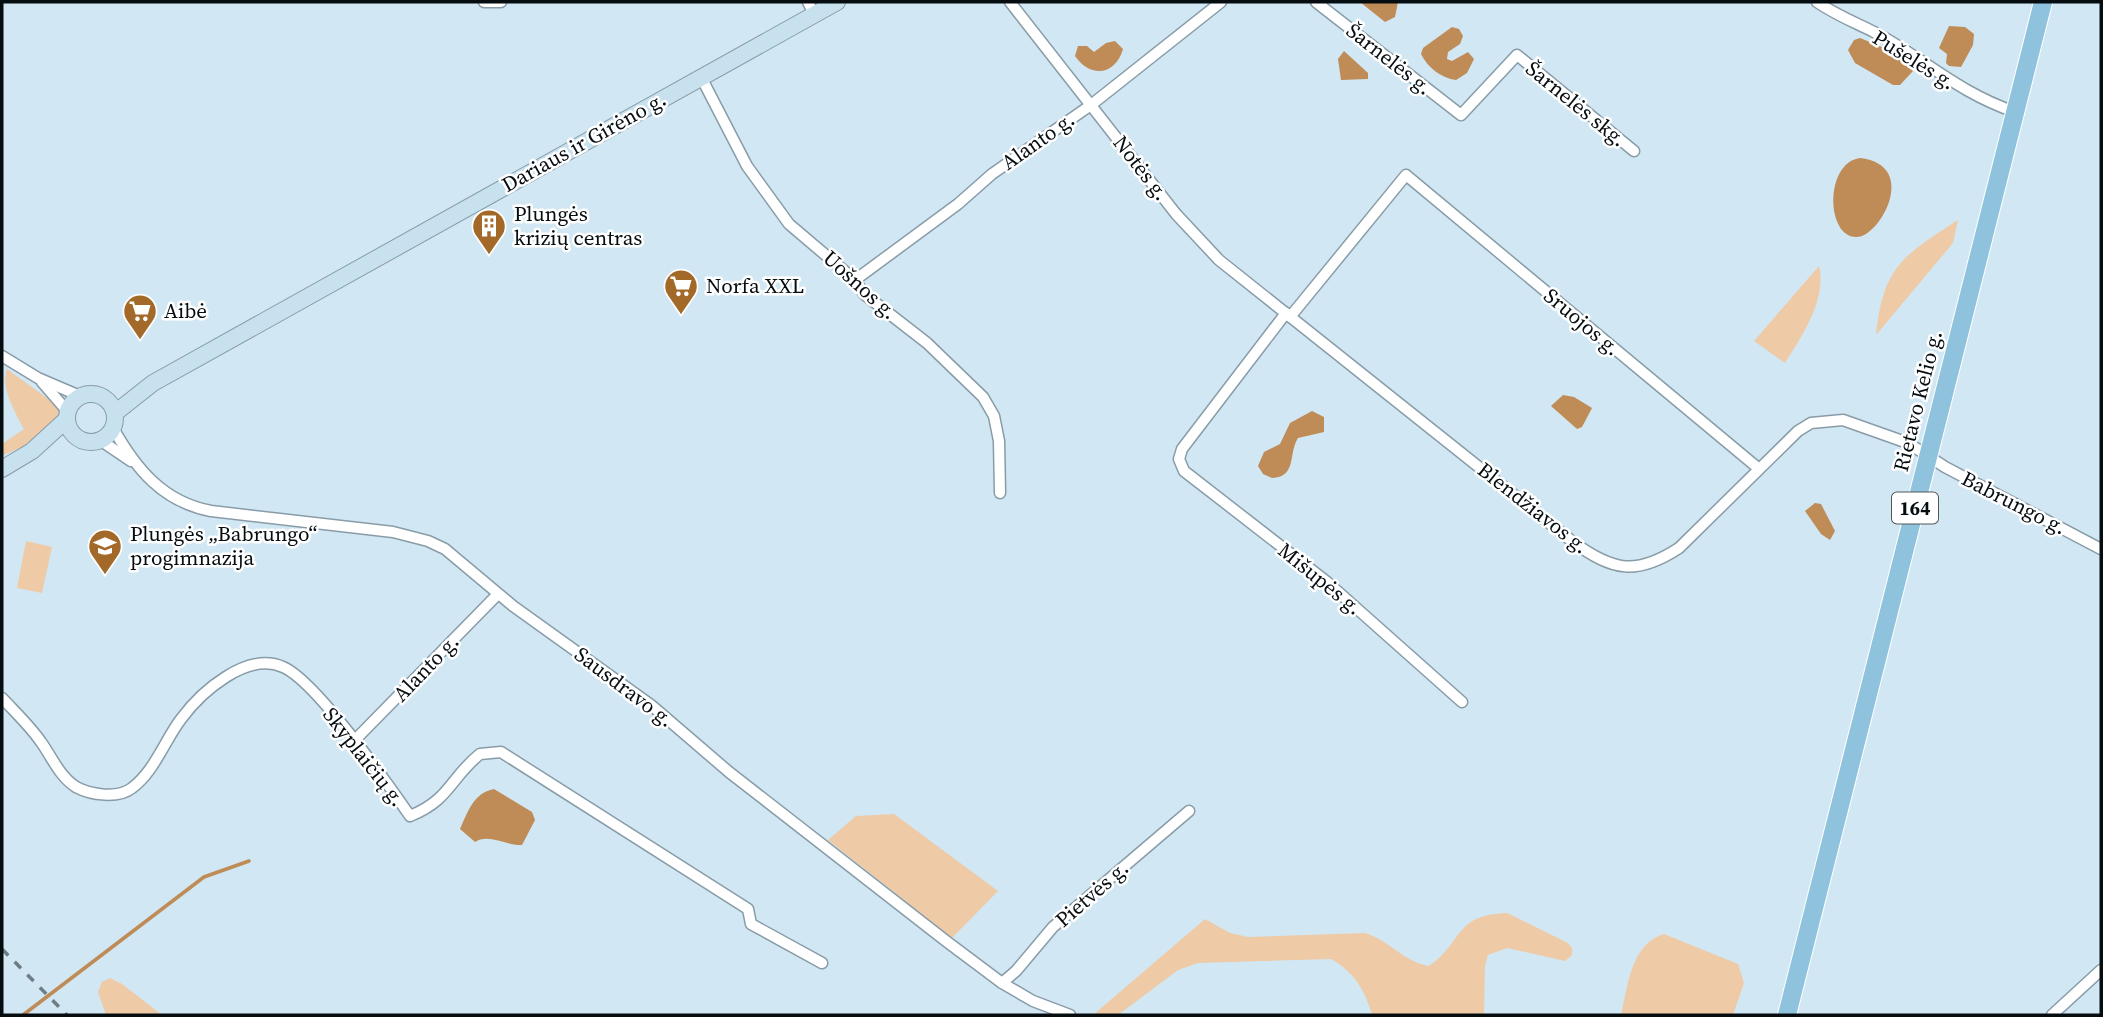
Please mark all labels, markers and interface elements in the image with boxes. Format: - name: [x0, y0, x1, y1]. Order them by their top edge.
- street label: Šarnelės g.: [1340, 16, 1438, 101]
- street label: Pušelės g.: [1867, 23, 1961, 96]
- street label: Šarnelės skg.: [1520, 54, 1633, 153]
- street label: Dariaus ir Girėno g.: [496, 84, 671, 199]
- street label: Alanto g.: [995, 105, 1080, 176]
- street label: Notės g.: [1107, 129, 1176, 206]
- place label: Plungės krizių centras: [514, 199, 642, 252]
- building icon: Plungės krizių centras: [470, 207, 508, 256]
- street label: Uošnos g.: [817, 244, 904, 326]
- supermarket icon: Norfa XXL: [662, 267, 700, 316]
- place label: Norfa XXL: [706, 271, 804, 300]
- street label: Sruojos g.: [1538, 281, 1627, 362]
- supermarket icon: Aibė: [121, 292, 159, 341]
- place label: Aibė: [164, 296, 207, 325]
- street label: Rietavo Kelio g.: [1886, 327, 1949, 475]
- street label: Blendžiavos g.: [1472, 455, 1595, 560]
- street label: Babrungo g.: [1957, 464, 2072, 541]
- road number: 164: [1892, 492, 1938, 524]
- place label: Plungės „Babrungo“ progimnazija: [130, 519, 317, 572]
- school or university icon: Plungės „Babrungo“ progimnazija: [86, 527, 124, 576]
- street label: Mišupės g.: [1272, 536, 1368, 622]
- street label: Alanto g.: [386, 628, 465, 708]
- street label: Sausdravo g.: [569, 640, 680, 734]
- street label: Skyplaičių g.: [316, 701, 412, 812]
- street label: Pietvės g.: [1049, 854, 1135, 934]

